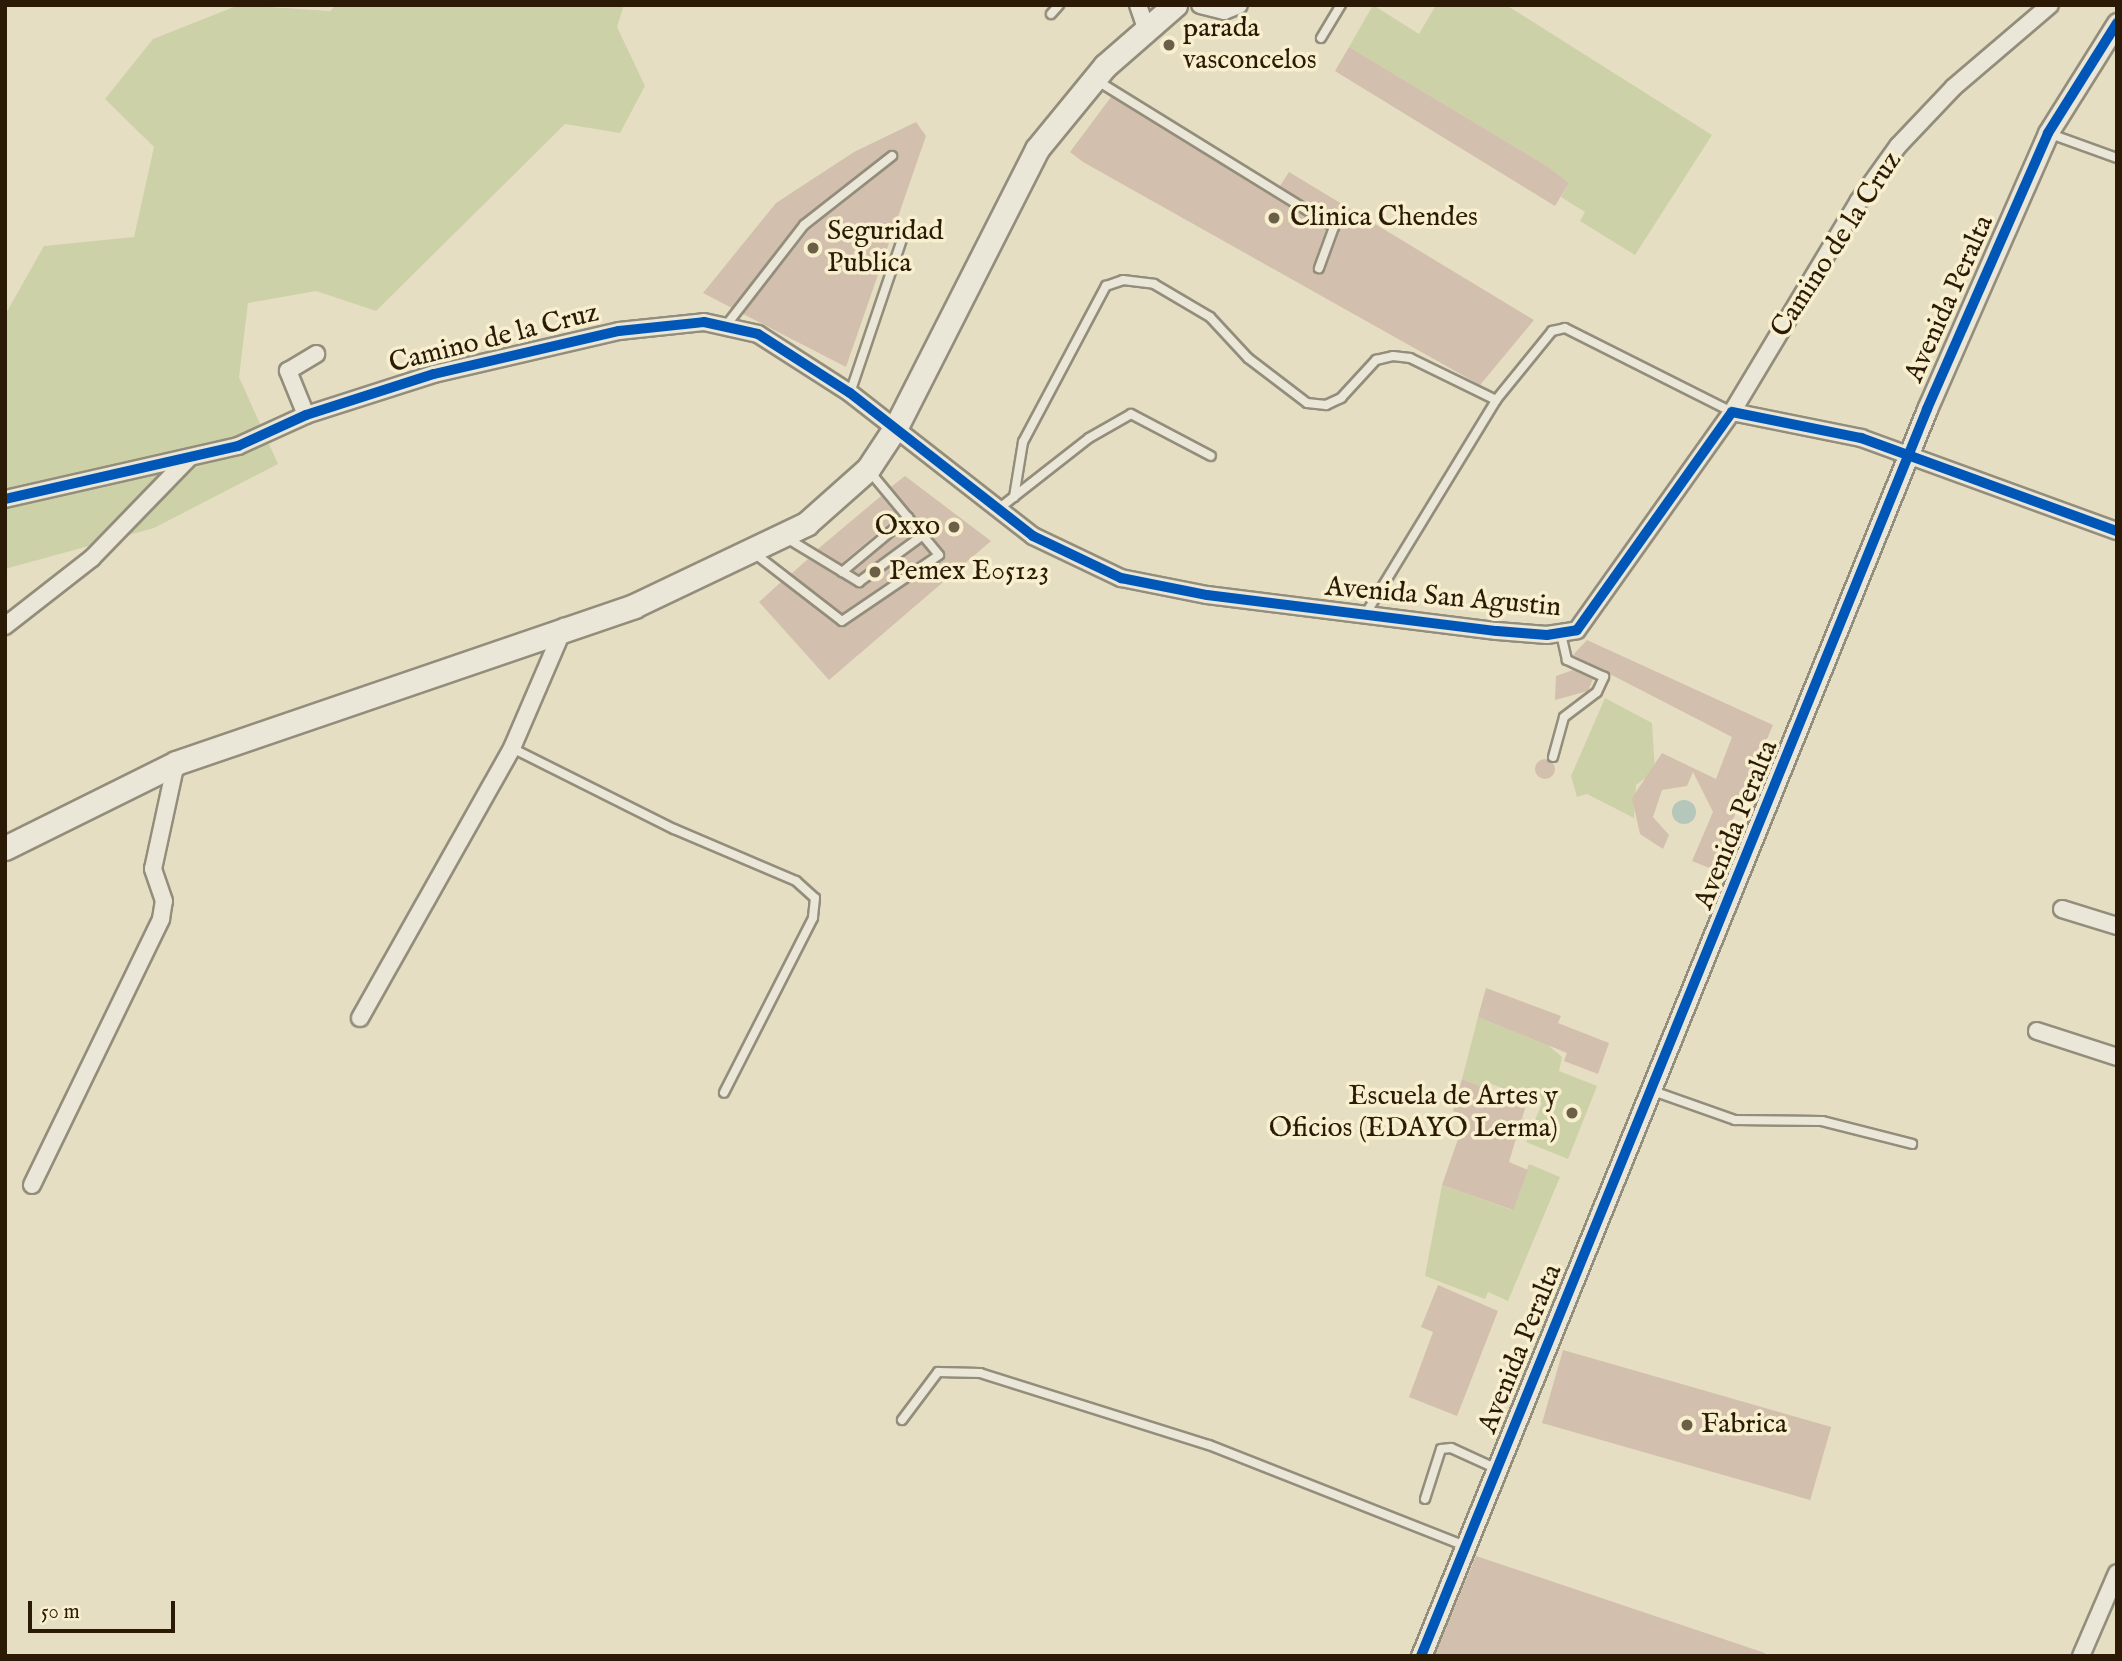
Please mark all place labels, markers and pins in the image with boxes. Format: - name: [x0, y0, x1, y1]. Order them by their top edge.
- place label: parada vasconcelos: [1183, 12, 1317, 78]
- marker: parada vasconcelos: [1161, 37, 1177, 53]
- place label: Clinica Chendes: [1290, 201, 1478, 235]
- marker: Clinica Chendes: [1264, 208, 1284, 228]
- place label: Seguridad Publica: [827, 215, 944, 281]
- marker: Seguridad Publica: [805, 240, 821, 256]
- place label: Oxxo: [875, 510, 940, 544]
- marker: Oxxo: [946, 519, 962, 535]
- place label: Pemex E05123: [889, 555, 1049, 589]
- marker: Pemex E05123: [867, 564, 883, 580]
- place label: Escuela de Artes y Oficios (EDAYO Lerma): [1269, 1080, 1558, 1146]
- marker: Escuela de Artes y Oficios (EDAYO Lerma): [1564, 1105, 1580, 1121]
- place label: Fabrica: [1701, 1408, 1787, 1442]
- marker: Fabrica: [1679, 1417, 1695, 1433]

